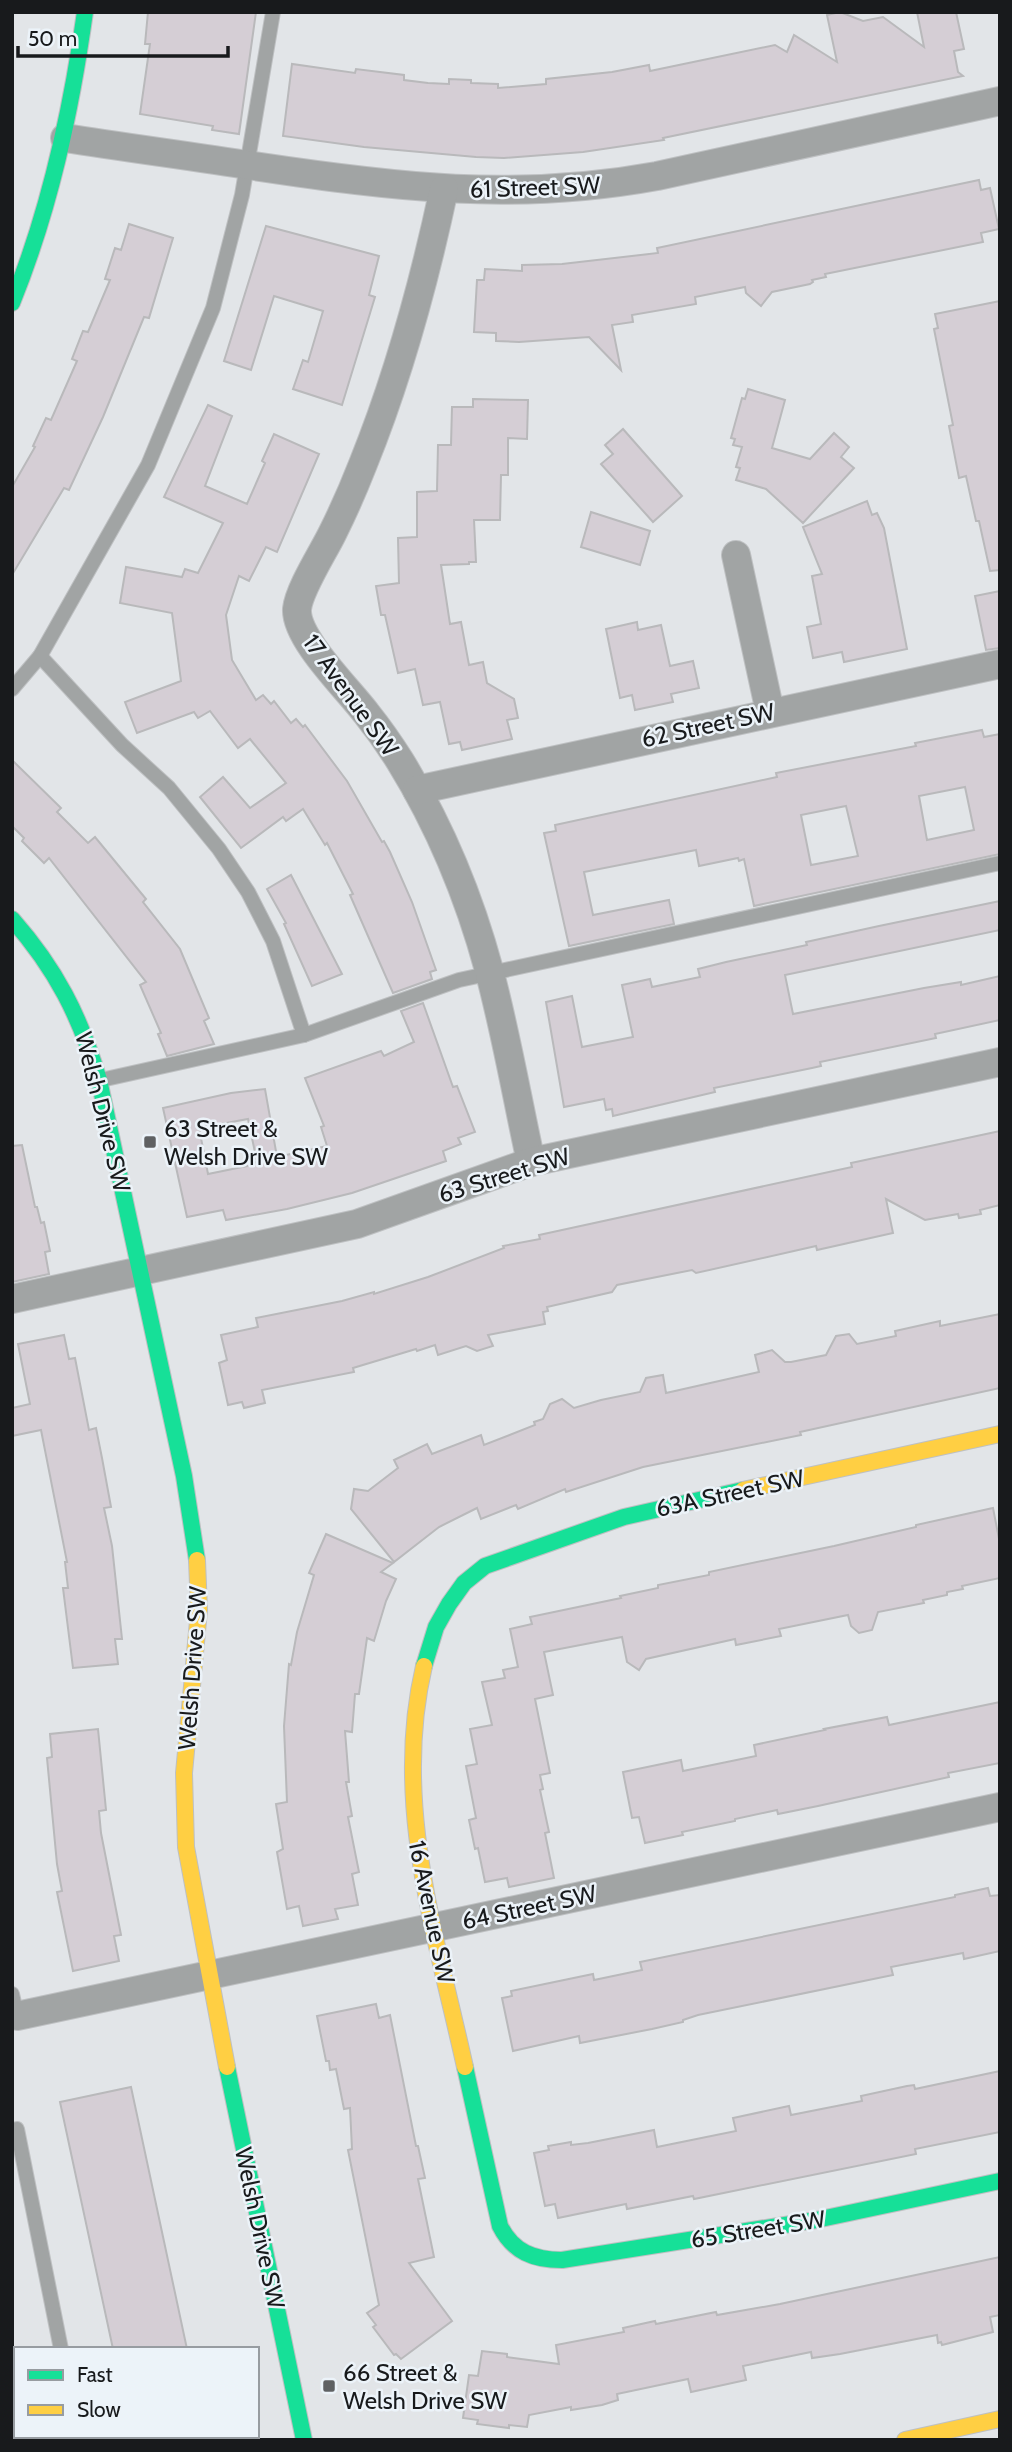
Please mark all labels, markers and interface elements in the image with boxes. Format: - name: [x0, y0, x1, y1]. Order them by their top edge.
- scale bar: [18, 14, 228, 58]
- text: 50 m: [28, 26, 77, 51]
- street label: 61 Street SW: [469, 170, 601, 204]
- street label: 17 Avenue SW: [297, 628, 405, 762]
- street label: 62 Street SW: [639, 697, 778, 753]
- street label: Welsh Drive SW: [69, 1029, 137, 1195]
- place label: 63 Street & Welsh Drive SW: [164, 1114, 328, 1171]
- marker: 63 Street & Welsh Drive SW: [142, 1134, 158, 1150]
- street label: 63 Street SW: [435, 1141, 573, 1209]
- street label: 63A Street SW: [653, 1463, 807, 1523]
- street label: Welsh Drive SW: [172, 1585, 212, 1751]
- street label: 16 Avenue SW: [403, 1838, 461, 1986]
- street label: 64 Street SW: [459, 1879, 599, 1935]
- street label: Welsh Drive SW: [229, 2145, 291, 2312]
- street label: 65 Street SW: [689, 2204, 828, 2254]
- legend: [14, 2347, 259, 2438]
- place label: 66 Street & Welsh Drive SW: [343, 2358, 507, 2415]
- text: Fast: [77, 2362, 113, 2387]
- marker: 66 Street & Welsh Drive SW: [321, 2378, 337, 2394]
- text: Slow: [77, 2397, 121, 2422]

